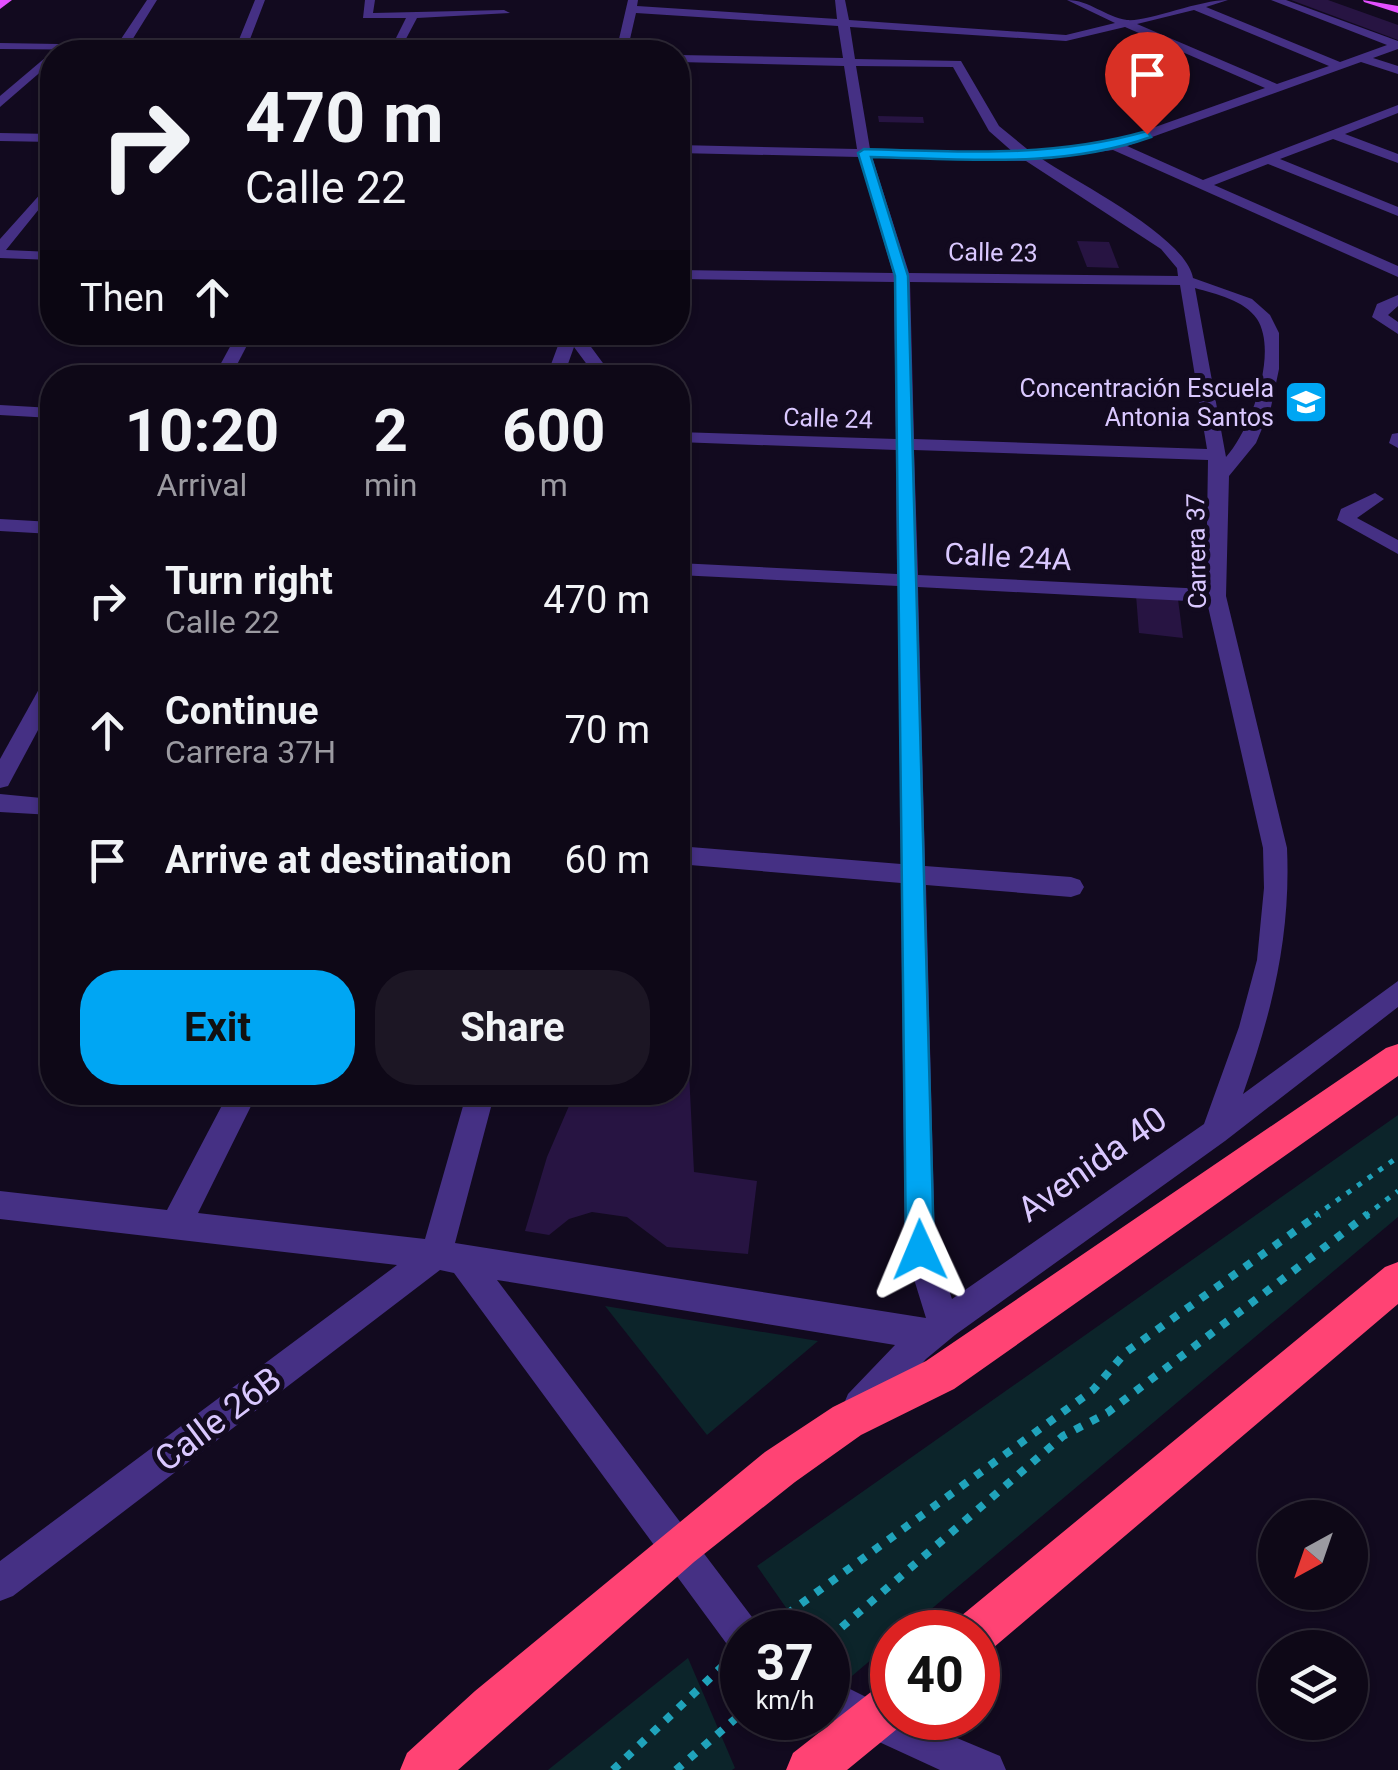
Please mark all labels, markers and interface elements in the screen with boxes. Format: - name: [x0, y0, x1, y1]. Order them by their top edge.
- pin: [1105, 32, 1190, 135]
- icon: arrive: [1120, 47, 1175, 102]
- text: 470 m: [245, 77, 444, 159]
- icon: right: [80, 80, 210, 210]
- text: Calle 22: [245, 161, 406, 214]
- street label: Calle 23: [948, 237, 1038, 268]
- icon: ahead: [185, 270, 240, 325]
- text: Then: [80, 276, 165, 320]
- place label: Concentración Escuela Antonia Santos: [1019, 374, 1274, 432]
- school or university icon: Concentración Escuela Antonia Santos: [1283, 379, 1329, 425]
- text: 10:20: [125, 395, 279, 466]
- text: 2: [373, 395, 408, 466]
- text: 600: [502, 395, 605, 466]
- street label: Calle 24: [783, 402, 873, 435]
- text: Arrival: [157, 466, 247, 504]
- text: min: [364, 466, 417, 504]
- text: m: [540, 466, 568, 504]
- street label: Carrera 37: [1181, 493, 1212, 609]
- street label: Calle 24A: [944, 536, 1073, 577]
- text: Turn right: [165, 559, 333, 603]
- icon: right: [80, 573, 135, 628]
- text: 470 m: [543, 578, 650, 622]
- text: Calle 22: [165, 603, 280, 641]
- text: Continue: [165, 689, 319, 733]
- icon: ahead: [80, 703, 135, 758]
- text: 70 m: [565, 708, 650, 752]
- text: Carrera 37H: [165, 733, 336, 771]
- icon: arrive: [80, 833, 135, 888]
- text: Arrive at destination: [165, 838, 512, 882]
- text: 60 m: [565, 838, 650, 882]
- button: Exit: [80, 970, 355, 1085]
- button: Share: [375, 970, 650, 1085]
- street label: Avenida 40: [1010, 1098, 1174, 1231]
- position arrow: [868, 1198, 972, 1302]
- street label: Calle 26B: [147, 1359, 289, 1480]
- north arrow: [1258, 1500, 1368, 1610]
- map controls: [1258, 1500, 1368, 1740]
- speed limit sign: 40: [870, 1610, 1000, 1740]
- button: layers: [1258, 1630, 1368, 1740]
- text: 37: [756, 1634, 814, 1692]
- text: km/h: [756, 1686, 814, 1715]

